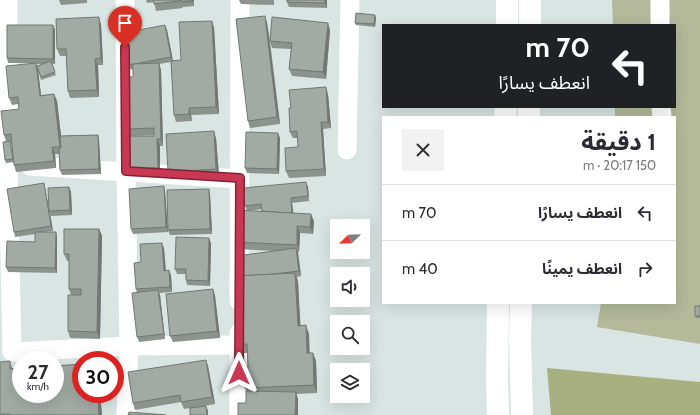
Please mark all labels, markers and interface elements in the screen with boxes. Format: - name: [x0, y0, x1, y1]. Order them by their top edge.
- pin: [108, 6, 142, 47]
- icon: arrive: [114, 12, 136, 34]
- text: 70 m: [526, 30, 590, 64]
- icon: left: [604, 40, 656, 92]
- text: انعطف يسارًا: [499, 72, 590, 94]
- text: 1 دقيقة: [581, 127, 656, 156]
- button: close: [402, 129, 444, 171]
- text: 150 m · 20:17: [583, 157, 656, 173]
- icon: left: [634, 202, 656, 224]
- text: 70 m: [402, 204, 436, 222]
- text: انعطف يسارًا: [538, 204, 622, 222]
- north arrow: [330, 219, 370, 259]
- map controls: [330, 219, 370, 403]
- icon: right: [634, 258, 656, 280]
- text: 40 m: [402, 260, 438, 278]
- text: انعطف يمينًا: [542, 260, 622, 278]
- button: sound: [330, 267, 370, 307]
- button: search: [330, 315, 370, 355]
- speed limit sign: 30: [72, 351, 124, 403]
- position arrow: [218, 352, 260, 394]
- text: 27: [28, 360, 48, 384]
- button: layers: [330, 363, 370, 403]
- text: km/h: [27, 380, 49, 393]

